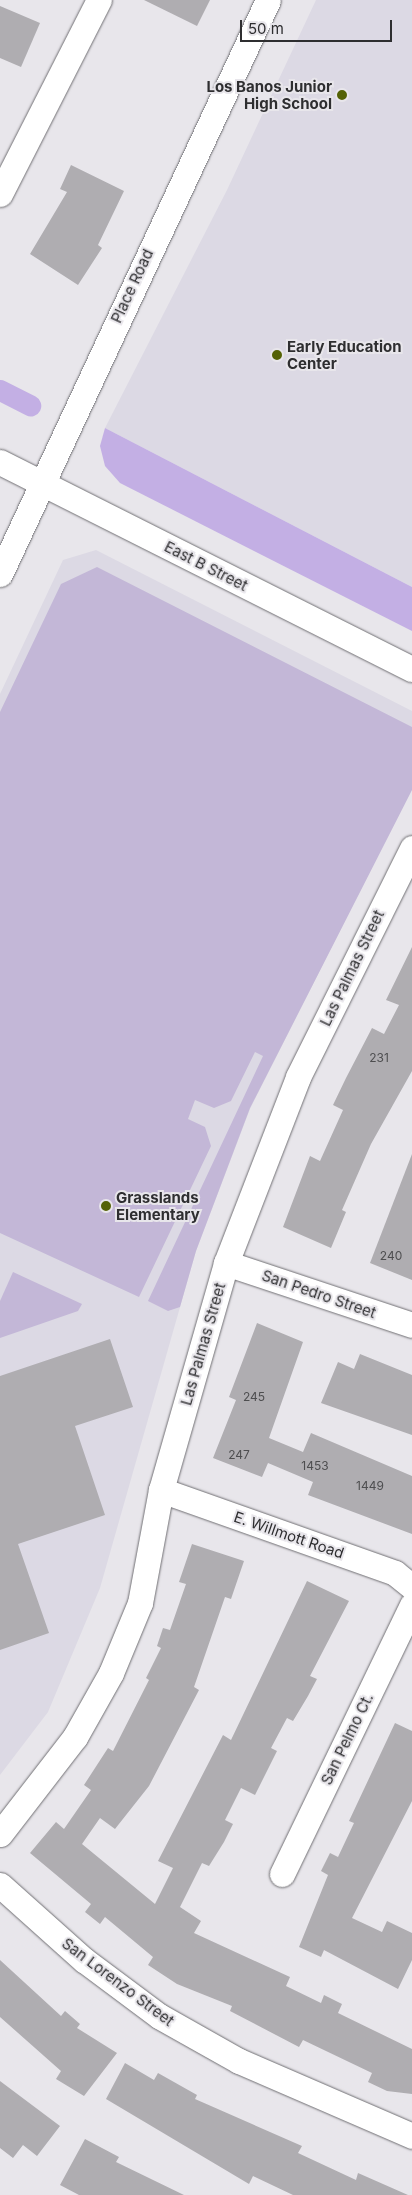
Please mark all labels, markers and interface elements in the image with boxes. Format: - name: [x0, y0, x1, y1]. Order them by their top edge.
- scale bar: [242, 10, 394, 42]
- text: 50 m: [248, 19, 284, 38]
- place label: Los Banos Junior High School: [206, 77, 332, 112]
- marker: Los Banos Junior High School: [336, 89, 348, 101]
- street label: Place Road: [107, 246, 157, 326]
- place label: Early Education Center: [287, 337, 402, 372]
- marker: Early Education Center: [271, 349, 283, 361]
- street label: East B Street: [161, 537, 251, 595]
- street label: Las Palmas Street: [316, 907, 388, 1029]
- house number: 231: [369, 1051, 389, 1065]
- place label: Grasslands Elementary: [116, 1188, 200, 1223]
- marker: Grasslands Elementary: [100, 1200, 112, 1212]
- house number: 240: [380, 1249, 402, 1263]
- street label: San Pedro Street: [260, 1266, 378, 1322]
- street label: Las Palmas Street: [177, 1281, 229, 1407]
- house number: 245: [243, 1390, 265, 1404]
- house number: 247: [228, 1448, 250, 1462]
- house number: 1453: [301, 1459, 329, 1473]
- house number: 1449: [356, 1479, 384, 1493]
- street label: E. Willmott Road: [232, 1508, 346, 1562]
- street label: San Pelmo Ct.: [317, 1690, 377, 1788]
- street label: San Lorenzo Street: [59, 1934, 177, 2030]

